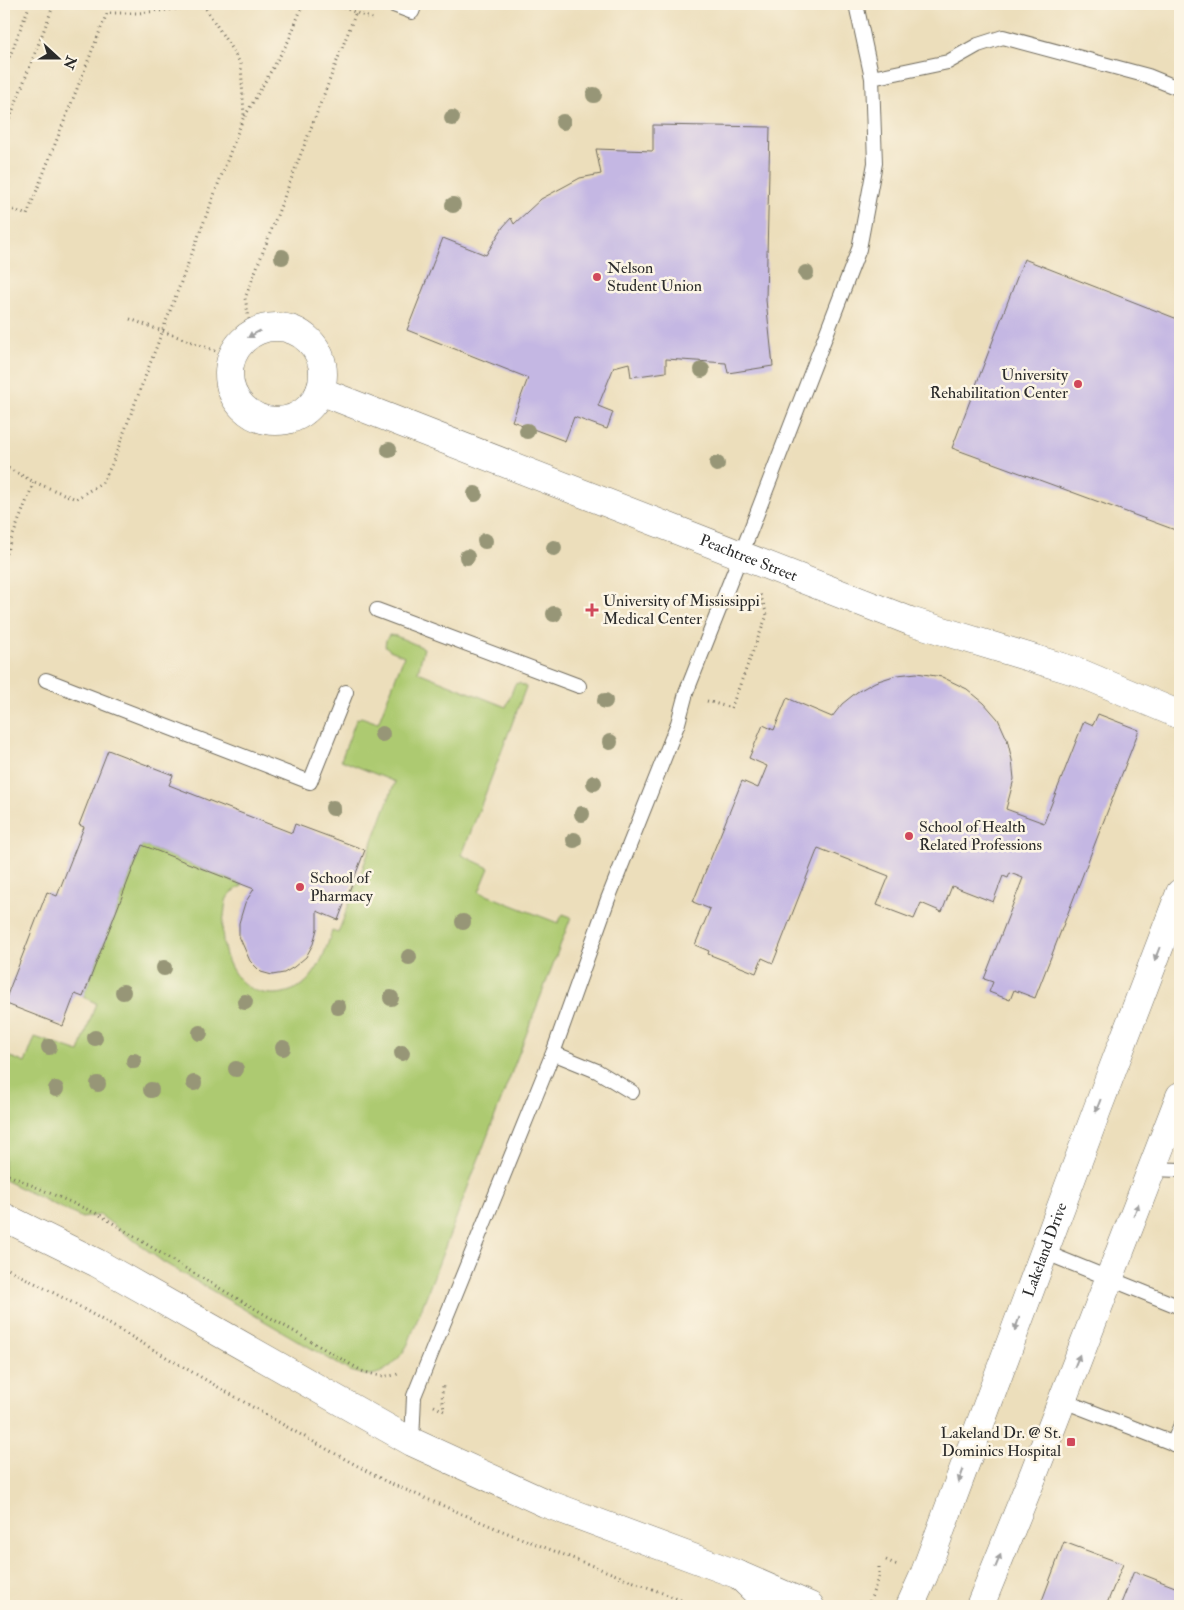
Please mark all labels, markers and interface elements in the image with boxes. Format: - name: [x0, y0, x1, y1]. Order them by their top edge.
- north arrow: [32, 32, 82, 82]
- text: N: [59, 53, 80, 72]
- place label: Nelson Student Union: [607, 258, 702, 296]
- marker: Nelson Student Union: [591, 271, 603, 283]
- one-way arrow: [247, 330, 261, 338]
- place label: University Rehabilitation Center: [930, 365, 1069, 403]
- marker: University Rehabilitation Center: [1072, 378, 1084, 390]
- street label: Peachtree Street: [697, 530, 800, 586]
- place label: University of Mississippi Medical Center: [603, 591, 760, 629]
- marker: University of Mississippi Medical Center: [585, 603, 599, 617]
- place label: School of Health Related Professions: [919, 817, 1042, 855]
- marker: School of Health Related Professions: [903, 830, 915, 842]
- place label: School of Pharmacy: [310, 868, 374, 906]
- marker: School of Pharmacy: [294, 881, 306, 893]
- one-way arrow: [1152, 947, 1160, 962]
- one-way arrow: [1094, 1099, 1102, 1114]
- street label: Lakeland Drive: [1018, 1200, 1072, 1300]
- one-way arrow: [1133, 1203, 1141, 1217]
- one-way arrow: [1013, 1317, 1021, 1332]
- one-way arrow: [1073, 1353, 1081, 1368]
- place label: Lakeland Dr. @ St. Dominics Hospital: [941, 1423, 1061, 1462]
- marker: Lakeland Dr. @ St. Dominics Hospital: [1065, 1436, 1077, 1448]
- one-way arrow: [957, 1469, 964, 1484]
- one-way arrow: [994, 1553, 1002, 1568]

